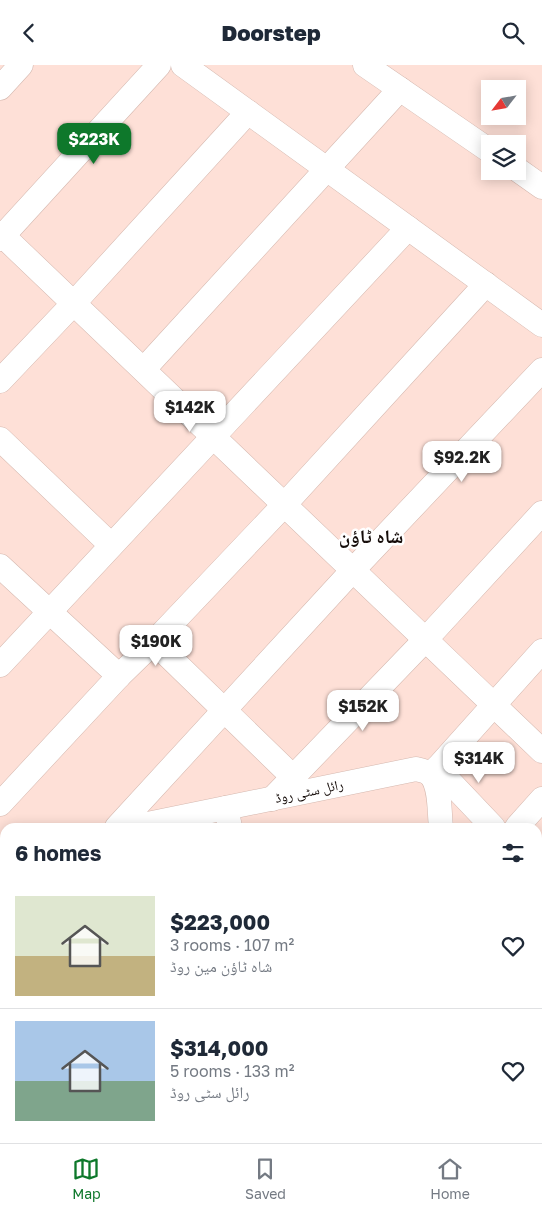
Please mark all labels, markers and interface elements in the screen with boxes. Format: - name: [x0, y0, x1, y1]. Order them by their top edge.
- icon: back: [15, 19, 43, 47]
- text: Doorstep: [221, 19, 321, 46]
- icon: search: [499, 19, 527, 47]
- north arrow: [481, 80, 526, 125]
- map controls: [481, 80, 526, 180]
- pin: $223K: [59, 123, 129, 165]
- text: $223K: [68, 129, 120, 149]
- button: layers: [481, 135, 526, 180]
- pin: $142K: [155, 391, 225, 433]
- text: $142K: [165, 397, 215, 417]
- pin: $92.2K: [421, 441, 503, 483]
- text: $92.2K: [433, 447, 491, 467]
- district label: شاہ ٹاؤن: [339, 524, 403, 548]
- pin: $190K: [121, 625, 191, 667]
- text: $190K: [130, 631, 182, 651]
- pin: $152K: [328, 689, 398, 732]
- text: $152K: [338, 696, 388, 716]
- pin: $314K: [444, 741, 514, 784]
- text: $314K: [454, 748, 504, 768]
- street label: رائل سٹی روڈ: [273, 775, 345, 807]
- icon: filters: [499, 839, 527, 867]
- text: 6 homes: [15, 840, 101, 866]
- text: $223,000: [170, 909, 270, 935]
- icon: home: [55, 916, 115, 976]
- icon: heart: [499, 932, 527, 960]
- text: 3 rooms · 107 m²: [170, 935, 294, 955]
- text: شاہ ٹاؤن مین روڈ: [170, 956, 272, 976]
- text: $314,000: [170, 1035, 269, 1061]
- icon: home: [55, 1041, 115, 1101]
- icon: heart: [499, 1057, 527, 1085]
- text: 5 rooms · 133 m²: [170, 1061, 294, 1081]
- text: رائل سٹی روڈ: [170, 1082, 249, 1102]
- tab: Map: [72, 1155, 101, 1202]
- tab: Saved: [245, 1155, 286, 1202]
- tab: Home: [430, 1155, 470, 1202]

